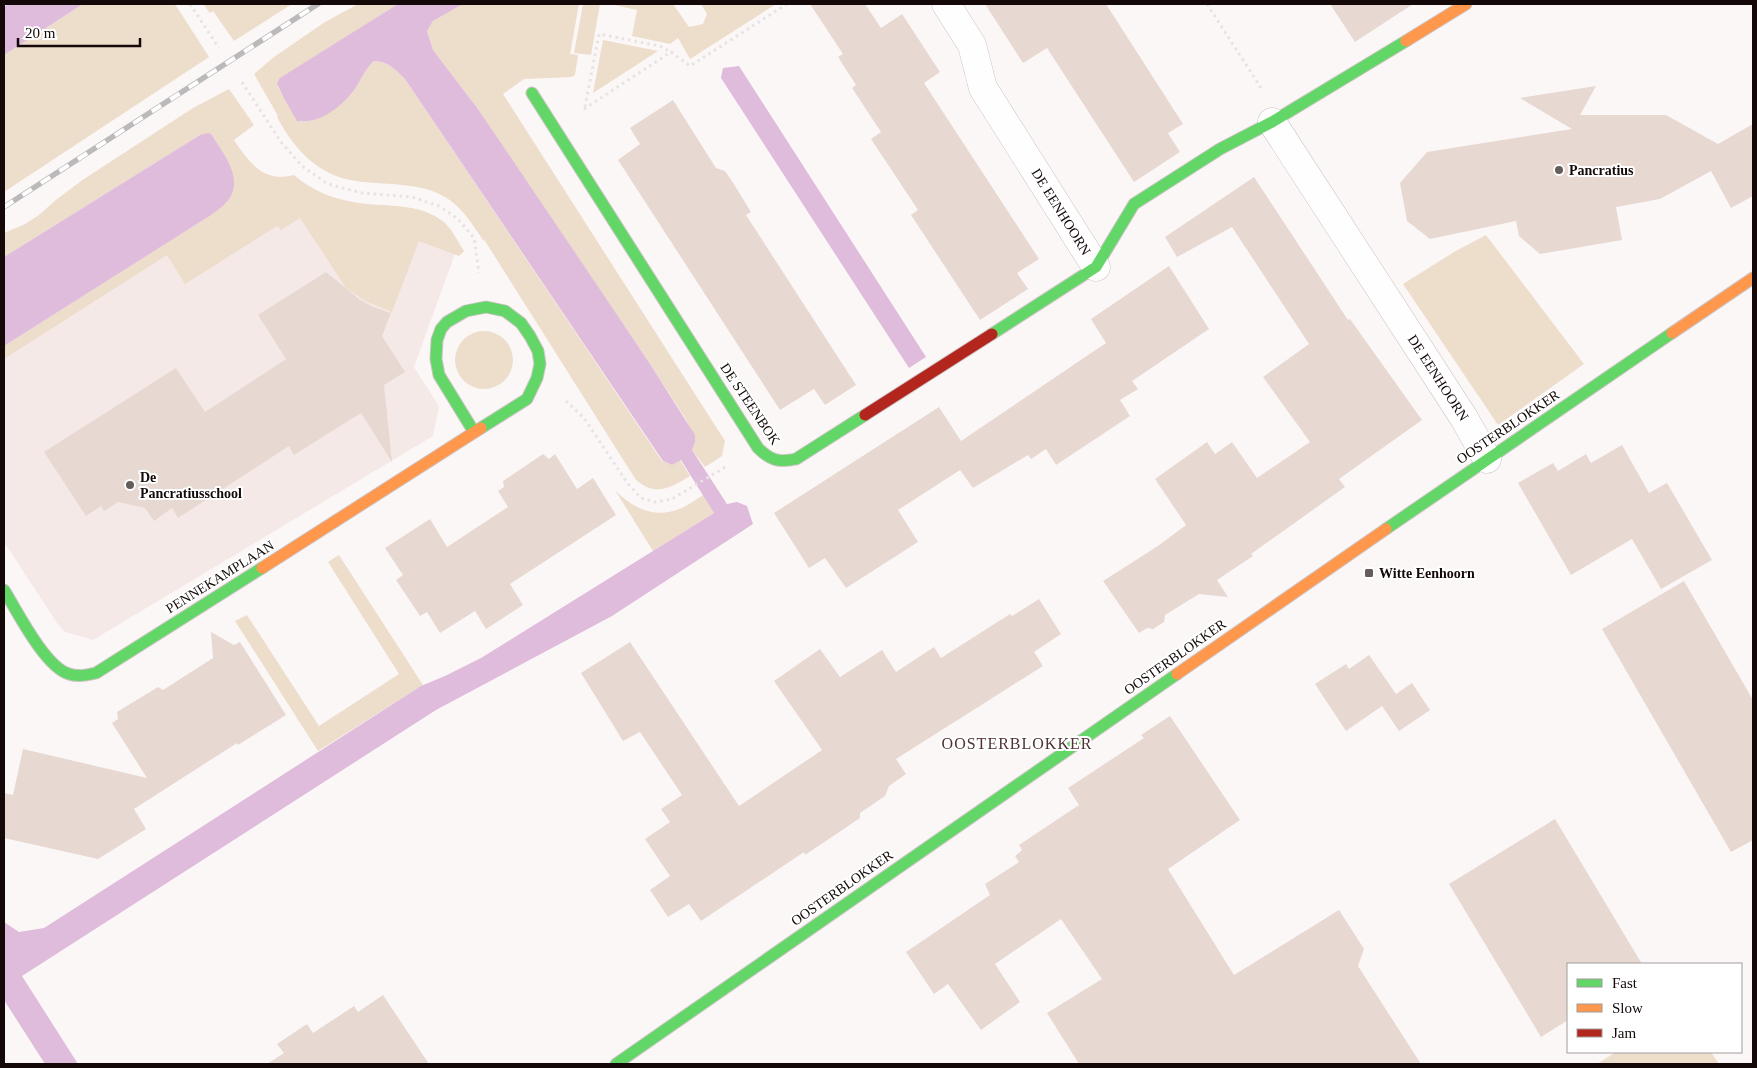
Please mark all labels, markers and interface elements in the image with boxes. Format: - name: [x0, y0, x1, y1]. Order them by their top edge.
- scale bar: [18, 15, 140, 47]
- text: 20 m: [25, 25, 56, 41]
- place label: Pancratius: [1569, 163, 1634, 178]
- marker: Pancratius: [1553, 164, 1565, 176]
- street label: DE EENHOORN: [1028, 166, 1094, 258]
- street label: DE EENHOORN: [1405, 332, 1471, 424]
- street label: DE STEENBOK: [717, 360, 783, 448]
- street label: OOSTERBLOKKER: [1454, 387, 1563, 467]
- place label: De Pancratiusschool: [140, 470, 242, 501]
- marker: De Pancratiusschool: [124, 479, 136, 491]
- street label: PENNEKAMPLAAN: [163, 538, 277, 616]
- place label: Witte Eenhoorn: [1379, 566, 1475, 581]
- marker: Witte Eenhoorn: [1363, 567, 1375, 579]
- street label: OOSTERBLOKKER: [1121, 616, 1229, 698]
- district label: OOSTERBLOKKER: [942, 735, 1092, 752]
- street label: OOSTERBLOKKER: [788, 847, 896, 929]
- legend: [1567, 963, 1742, 1053]
- text: Fast: [1612, 975, 1638, 991]
- text: Slow: [1612, 1000, 1643, 1016]
- text: Jam: [1612, 1025, 1636, 1041]

